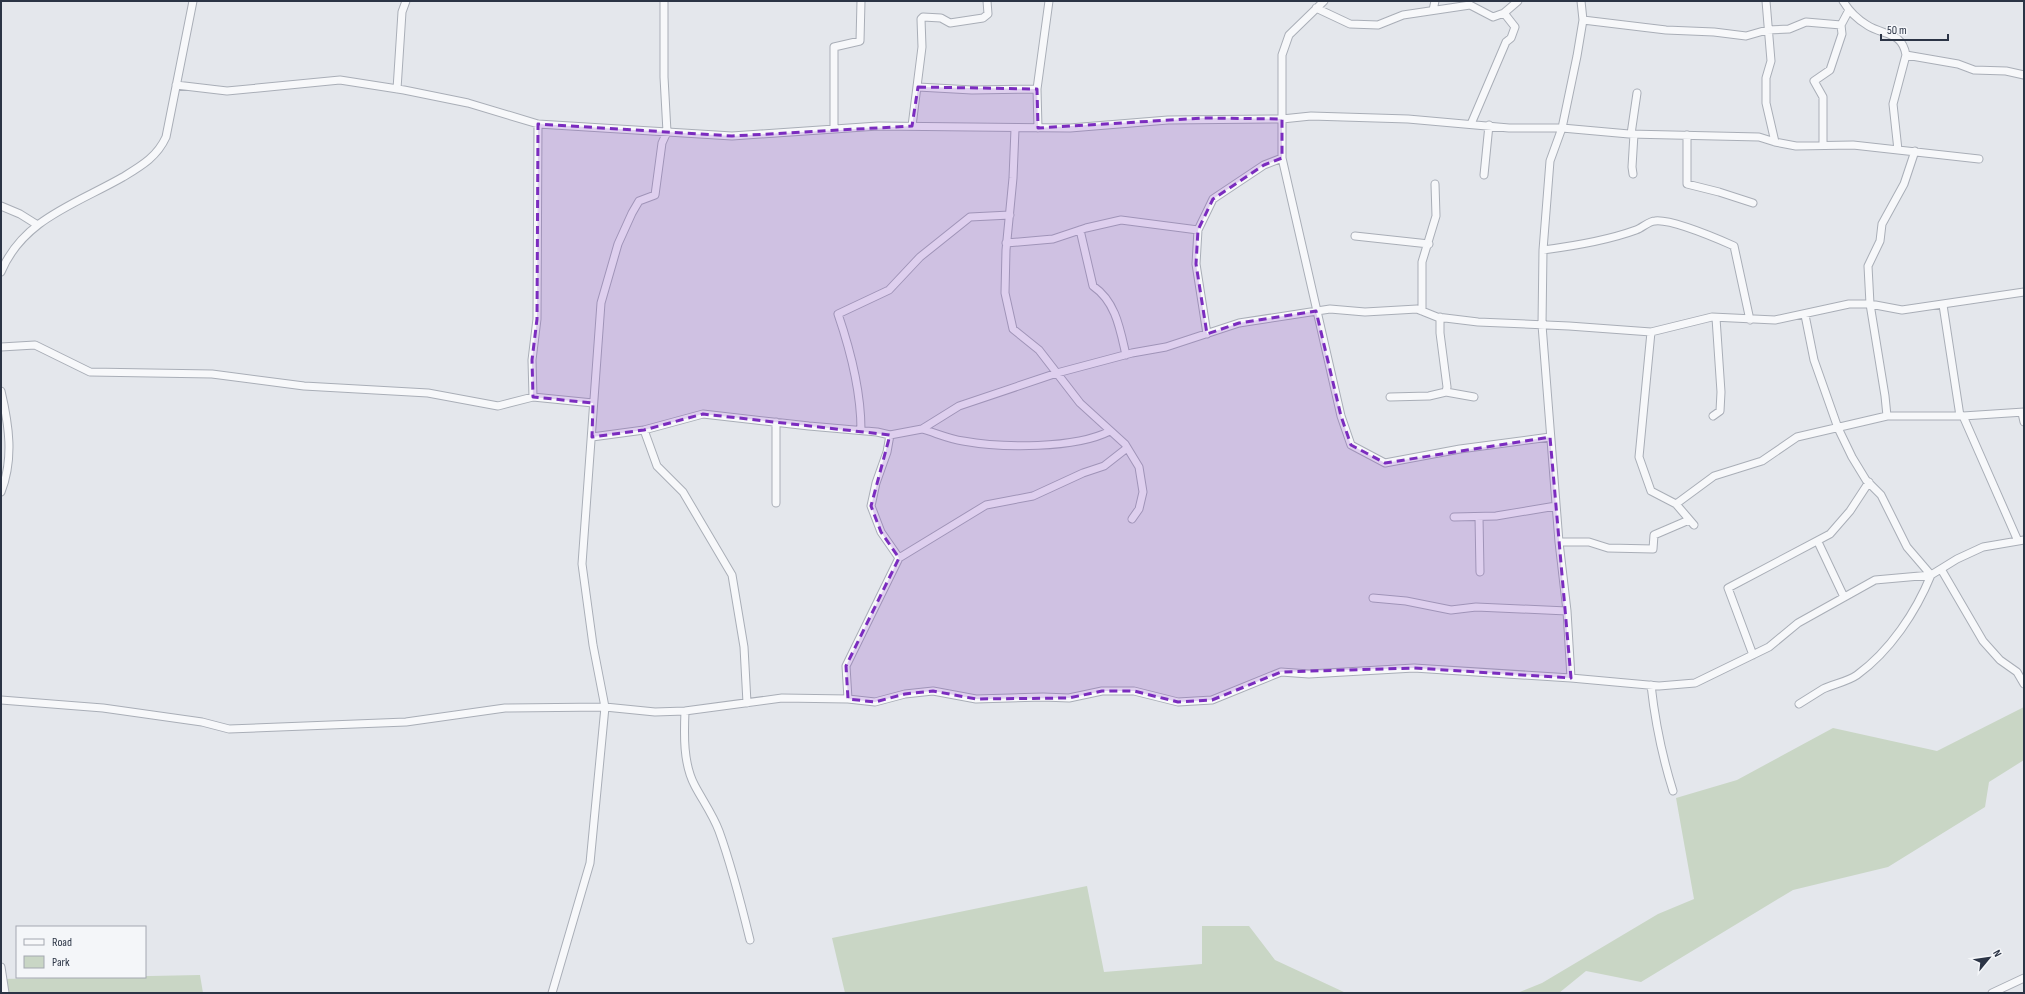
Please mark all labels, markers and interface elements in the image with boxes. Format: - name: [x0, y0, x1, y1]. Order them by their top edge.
- scale bar: [1881, 16, 1948, 42]
- text: 50 m: [1887, 23, 1907, 38]
- legend: [16, 926, 146, 978]
- text: Road: [52, 935, 72, 950]
- north arrow: [1969, 938, 2009, 978]
- text: N: [1990, 948, 2004, 959]
- text: Park: [52, 955, 70, 970]

